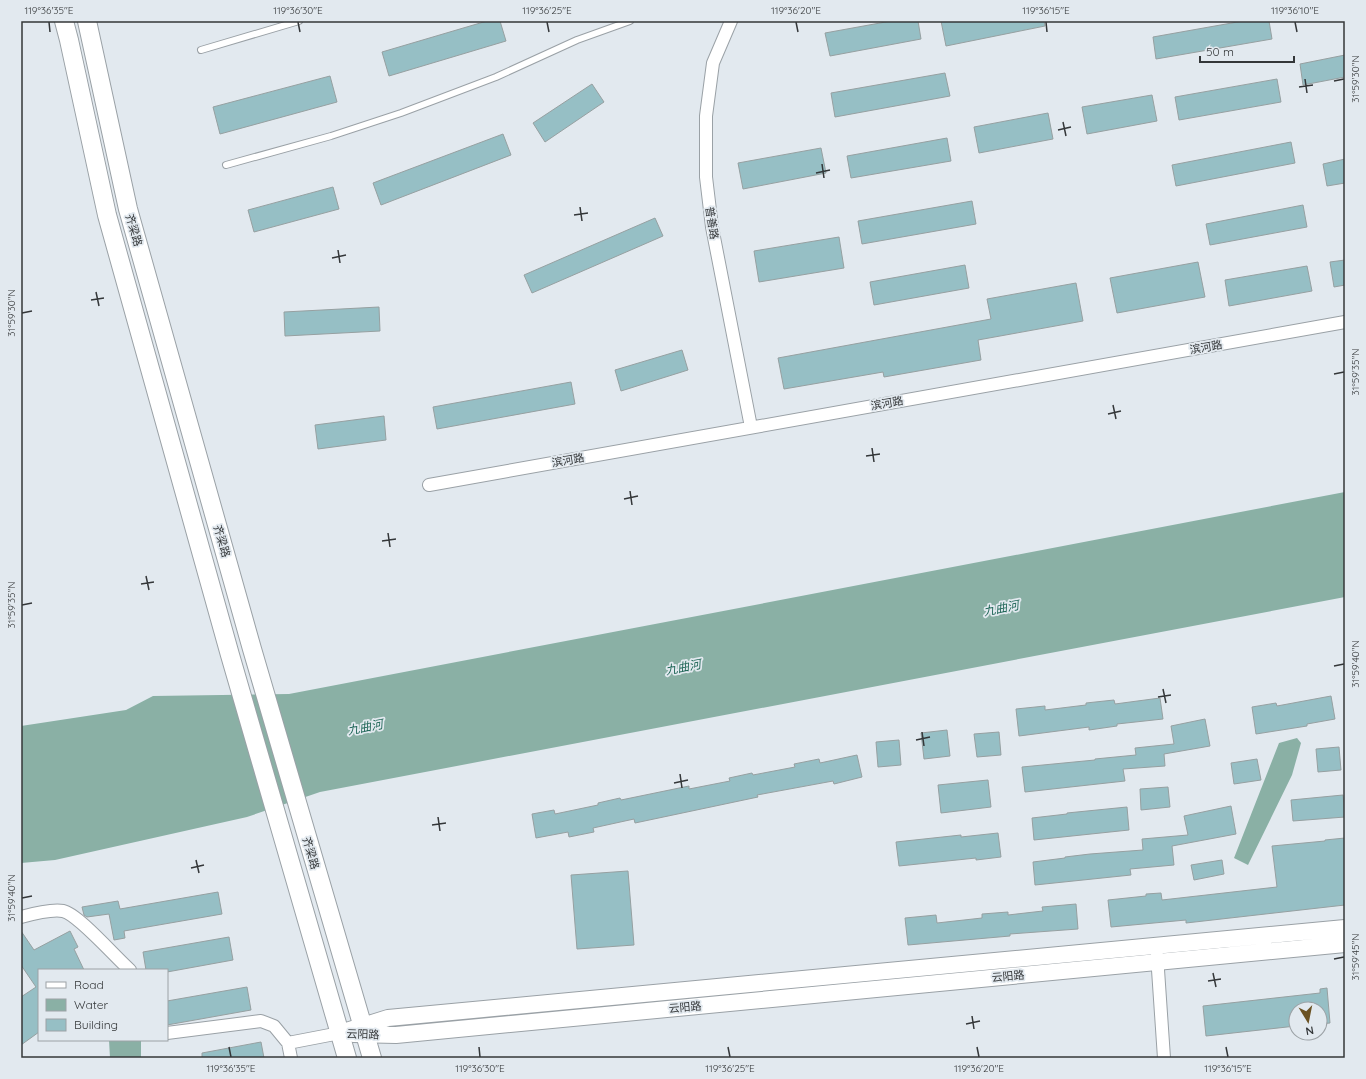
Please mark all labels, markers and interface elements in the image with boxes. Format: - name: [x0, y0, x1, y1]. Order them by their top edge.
- text: 119°36'35"E: [24, 4, 74, 17]
- text: 119°36'30"E: [273, 4, 323, 17]
- text: 119°36'25"E: [522, 4, 572, 17]
- text: 119°36'20"E: [771, 4, 821, 17]
- text: 119°36'15"E: [1022, 4, 1070, 17]
- text: 119°36'10"E: [1271, 4, 1319, 17]
- scale bar: [1200, 38, 1294, 64]
- text: 50 m: [1206, 44, 1234, 59]
- text: 31°59'30"N: [1349, 55, 1362, 103]
- street label: 普善路: [703, 206, 721, 240]
- street label: 齐梁路: [123, 212, 145, 248]
- text: 31°59'30"N: [5, 289, 18, 337]
- street label: 滨河路: [1189, 337, 1223, 357]
- text: 31°59'35"N: [1349, 348, 1362, 396]
- street label: 滨河路: [870, 393, 904, 413]
- street label: 滨河路: [551, 450, 585, 470]
- street label: 齐梁路: [211, 523, 233, 559]
- text: 31°59'35"N: [5, 581, 18, 629]
- water label: 九曲河: [982, 597, 1022, 619]
- text: 31°59'40"N: [1349, 640, 1362, 688]
- water label: 九曲河: [664, 656, 704, 678]
- water label: 九曲河: [346, 716, 386, 738]
- street label: 齐梁路: [300, 835, 322, 871]
- text: 31°59'40"N: [5, 874, 18, 922]
- text: 31°59'45"N: [1349, 933, 1362, 981]
- street label: 云阳路: [991, 968, 1025, 984]
- legend: [38, 969, 168, 1041]
- text: Road: [74, 977, 104, 992]
- text: Water: [74, 997, 109, 1012]
- street label: 云阳路: [668, 999, 702, 1015]
- north arrow: [1288, 1001, 1328, 1041]
- text: Building: [74, 1017, 118, 1032]
- text: N: [1305, 1023, 1315, 1038]
- street label: 云阳路: [346, 1026, 380, 1042]
- text: 119°36'35"E: [206, 1062, 256, 1075]
- text: 119°36'30"E: [455, 1062, 505, 1075]
- text: 119°36'25"E: [705, 1062, 755, 1075]
- text: 119°36'20"E: [954, 1062, 1004, 1075]
- text: 119°36'15"E: [1204, 1062, 1252, 1075]

